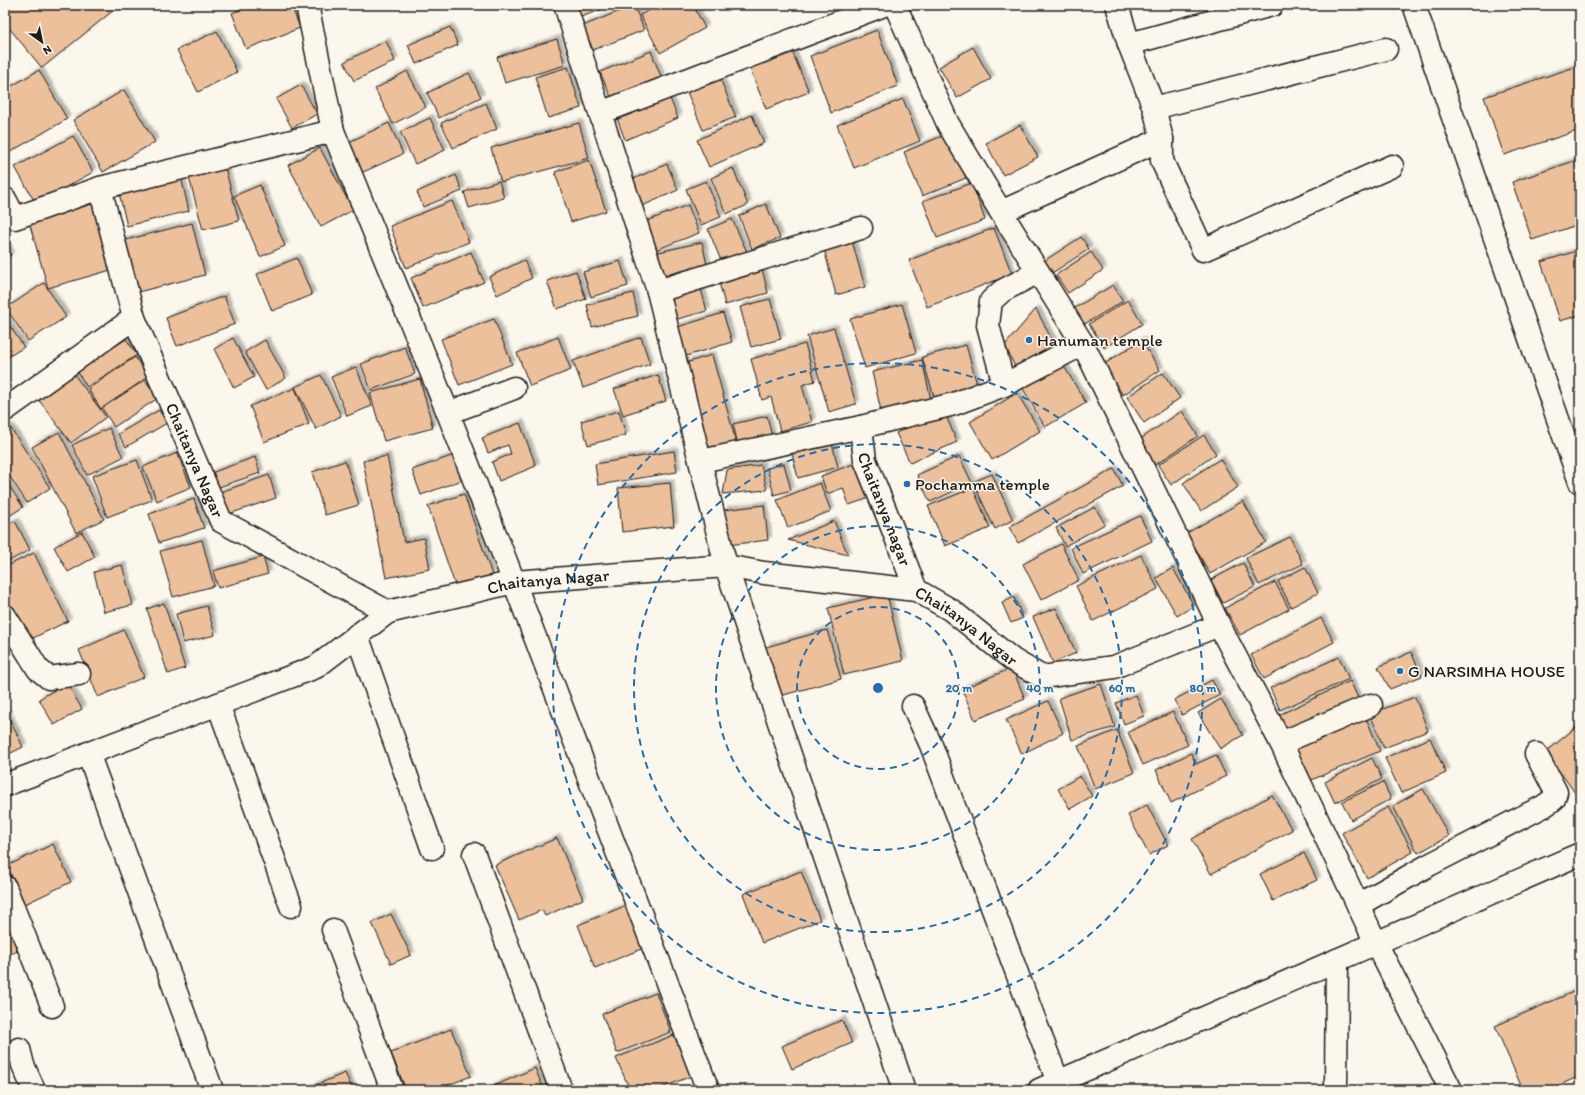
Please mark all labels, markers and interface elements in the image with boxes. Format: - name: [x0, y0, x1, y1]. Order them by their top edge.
- north arrow: [22, 22, 62, 62]
- text: N: [41, 42, 54, 57]
- place label: Hanuman temple: [1037, 330, 1163, 350]
- marker: Hanuman temple: [1024, 335, 1034, 345]
- street label: Chaitanya Nagar: [162, 400, 228, 521]
- street label: Chaitanya nagar: [854, 451, 916, 569]
- place label: Pochamma temple: [915, 474, 1050, 494]
- marker: Pochamma temple: [902, 479, 912, 489]
- street label: Chaitanya Nagar: [485, 565, 610, 598]
- street label: Chaitanya Nagar: [911, 582, 1022, 670]
- place label: G NARSIMHA HOUSE: [1408, 661, 1565, 681]
- marker: G NARSIMHA HOUSE: [1395, 666, 1405, 676]
- centre of rings: [871, 681, 885, 695]
- text: 20 m: [946, 681, 973, 695]
- text: 40 m: [1026, 681, 1055, 695]
- text: 60 m: [1109, 681, 1136, 695]
- text: 80 m: [1190, 681, 1217, 695]

